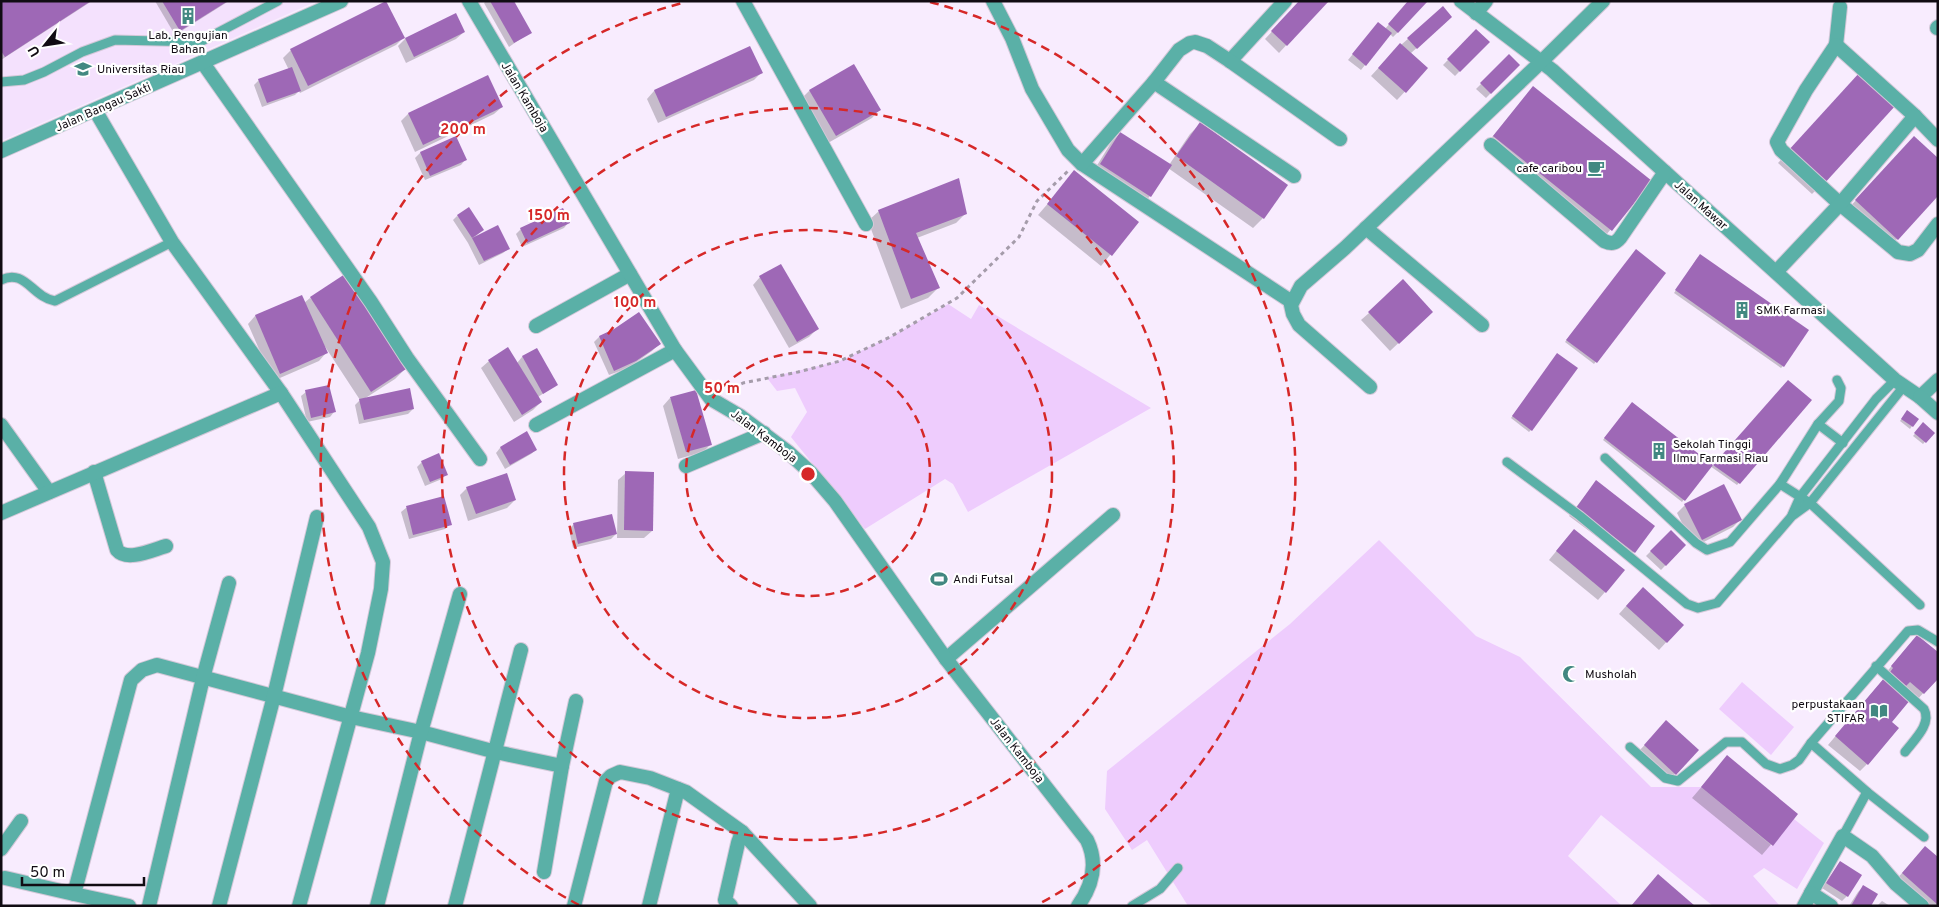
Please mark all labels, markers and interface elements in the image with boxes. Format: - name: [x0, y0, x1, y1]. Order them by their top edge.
- building icon: Lab. Pengujian Bahan: [178, 6, 198, 26]
- north arrow: [20, 20, 70, 70]
- place label: Lab. Pengujian Bahan: [148, 28, 228, 58]
- text: U: [25, 42, 45, 59]
- school or university icon: Universitas Riau: [73, 59, 93, 79]
- street label: Jalan Kamboja: [497, 59, 551, 136]
- place label: Universitas Riau: [97, 62, 184, 78]
- street label: Jalan Bangau Sakti: [53, 80, 154, 136]
- text: 200 m: [440, 121, 486, 140]
- cafe icon: cafe caribou: [1586, 158, 1606, 178]
- place label: cafe caribou: [1516, 161, 1582, 177]
- street label: Jalan Mawar: [1670, 177, 1731, 234]
- text: 150 m: [528, 207, 570, 226]
- text: 100 m: [614, 294, 656, 313]
- building icon: SMK Farmasi: [1732, 300, 1752, 320]
- place label: SMK Farmasi: [1756, 303, 1826, 319]
- text: 50 m: [704, 380, 740, 399]
- street label: Jalan Kamboja: [727, 407, 800, 467]
- place label: Sekolah Tinggi Ilmu Farmasi Riau: [1673, 437, 1768, 467]
- building icon: Sekolah Tinggi Ilmu Farmasi Riau: [1649, 441, 1669, 461]
- centre of rings: [799, 465, 817, 483]
- sports icon: Andi Futsal: [929, 569, 949, 589]
- place label: Andi Futsal: [953, 572, 1013, 588]
- mosque icon: Musholah: [1561, 664, 1581, 684]
- place label: Musholah: [1585, 667, 1637, 683]
- place label: perpustakaan STIFAR: [1791, 697, 1865, 727]
- library icon: perpustakaan STIFAR: [1869, 701, 1889, 721]
- street label: Jalan Kamboja: [985, 714, 1047, 787]
- scale bar: [22, 854, 145, 886]
- text: 50 m: [30, 864, 65, 883]

